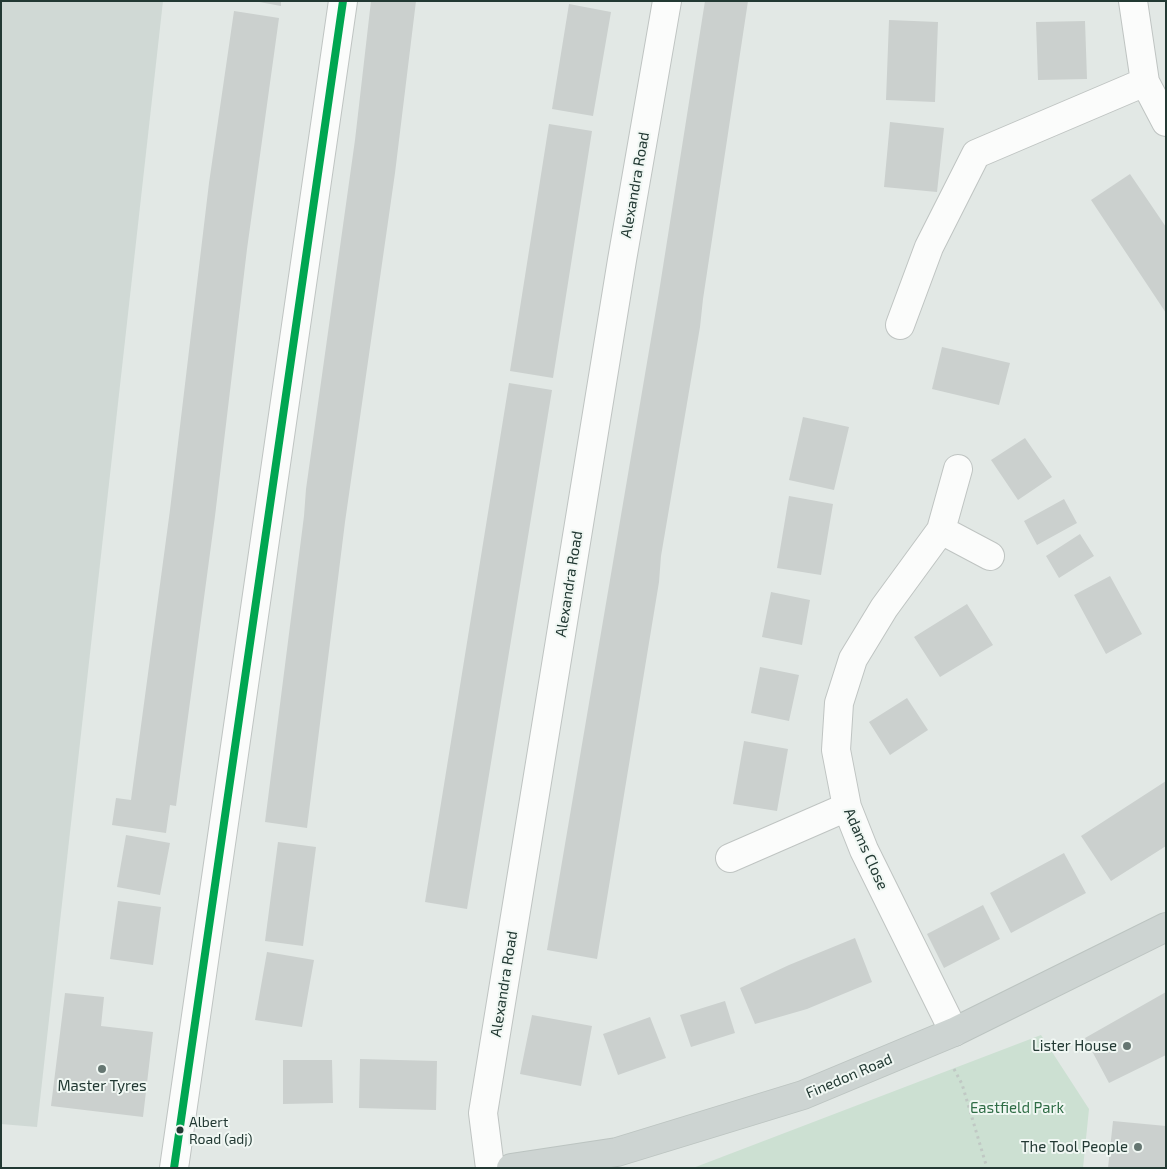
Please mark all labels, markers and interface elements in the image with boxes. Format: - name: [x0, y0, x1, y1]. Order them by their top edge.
- street label: Alexandra Road: [617, 131, 653, 239]
- street label: Alexandra Road: [552, 530, 586, 638]
- street label: Adams Close: [840, 805, 892, 893]
- street label: Alexandra Road: [487, 930, 521, 1038]
- place label: Lister House: [1032, 1037, 1117, 1055]
- marker: Lister House: [1121, 1040, 1133, 1052]
- street label: Finedon Road: [803, 1050, 895, 1102]
- marker: Master Tyres: [96, 1063, 108, 1075]
- place label: Master Tyres: [57, 1077, 147, 1095]
- park label: Eastfield Park: [970, 1099, 1064, 1117]
- place label: Albert Road (adj): [189, 1114, 253, 1146]
- marker: Albert Road (adj): [175, 1125, 185, 1135]
- place label: The Tool People: [1021, 1138, 1128, 1156]
- marker: The Tool People: [1132, 1141, 1144, 1153]

